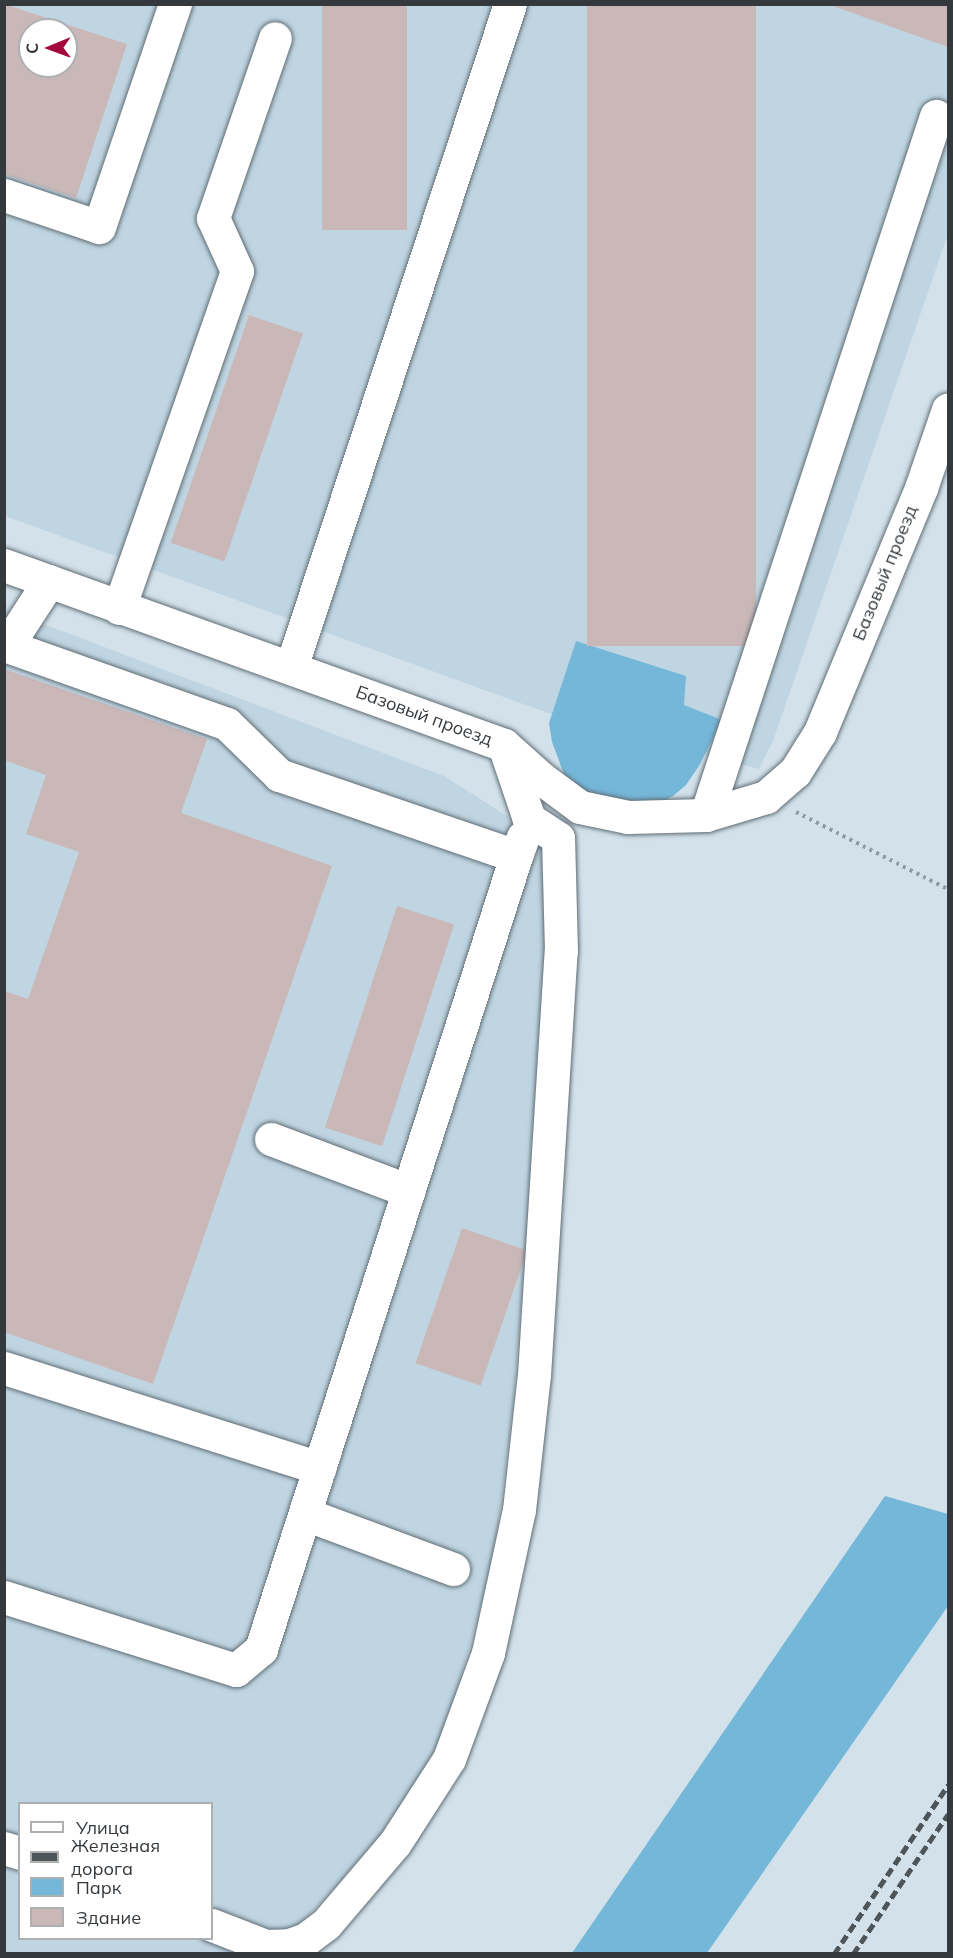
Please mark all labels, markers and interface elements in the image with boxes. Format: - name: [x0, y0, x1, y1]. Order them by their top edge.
- north arrow: [18, 18, 78, 78]
- text: С: [22, 43, 42, 54]
- street label: Базовый проезд: [848, 502, 922, 644]
- street label: Базовый проезд: [353, 681, 495, 751]
- legend: [18, 1802, 213, 1940]
- text: Улица: [76, 1816, 130, 1839]
- text: Железная дорога: [71, 1834, 160, 1880]
- text: Парк: [76, 1876, 121, 1899]
- text: Здание: [76, 1906, 141, 1929]

